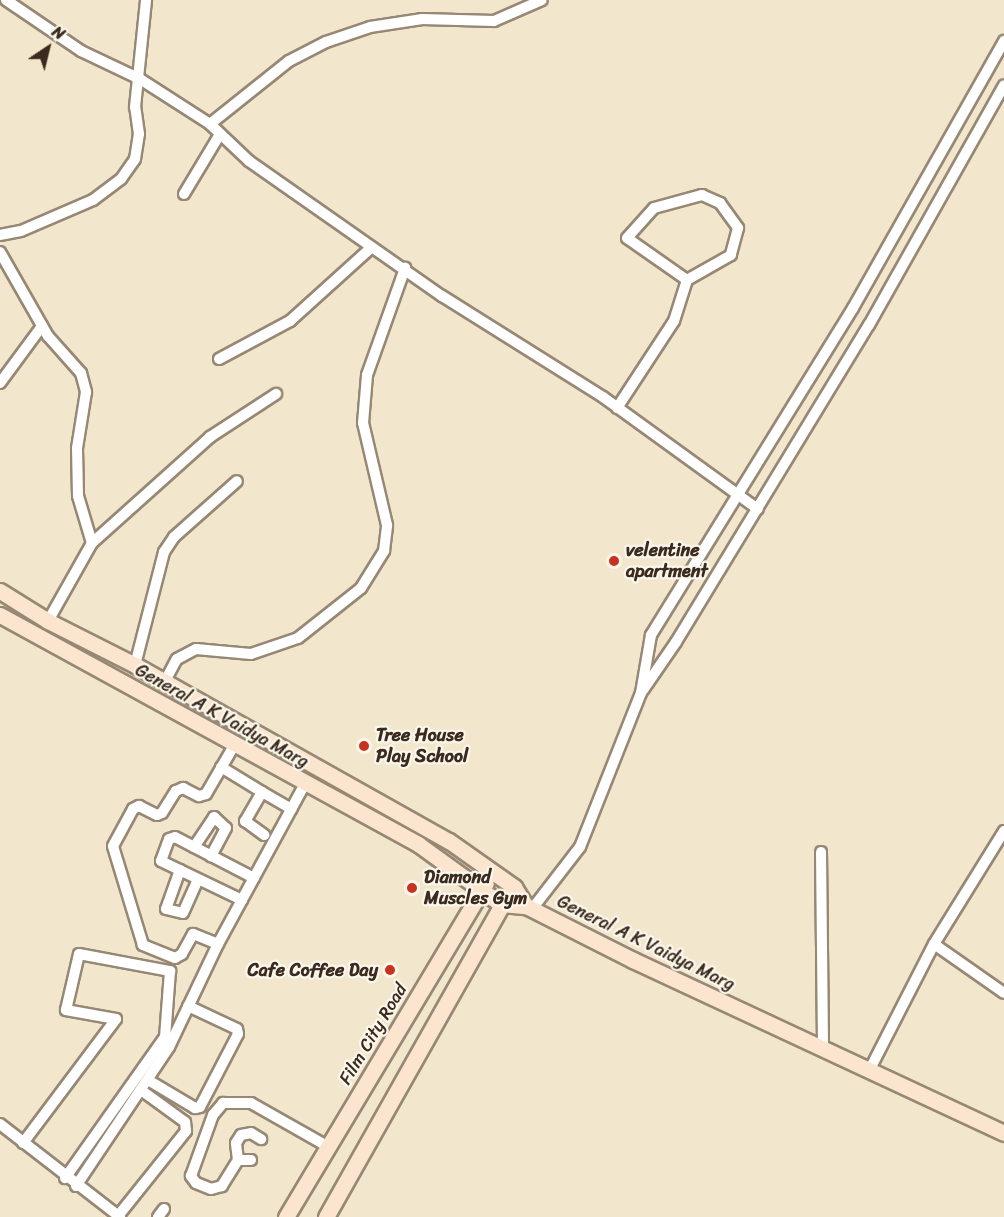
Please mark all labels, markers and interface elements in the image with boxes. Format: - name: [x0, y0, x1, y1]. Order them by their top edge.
- north arrow: [18, 18, 78, 78]
- text: N: [46, 18, 71, 48]
- place label: velentine apartment: [626, 540, 708, 582]
- marker: velentine apartment: [607, 554, 621, 568]
- street label: General A K Vaidya Marg: [132, 660, 312, 772]
- place label: Tree House Play School: [376, 725, 468, 768]
- marker: Tree House Play School: [357, 739, 371, 753]
- place label: Diamond Muscles Gym: [424, 867, 527, 910]
- marker: Diamond Muscles Gym: [405, 881, 419, 895]
- street label: General A K Vaidya Marg: [554, 891, 738, 995]
- place label: Cafe Coffee Day: [248, 959, 378, 981]
- marker: Cafe Coffee Day: [383, 963, 397, 977]
- street label: Film City Road: [334, 979, 412, 1089]

